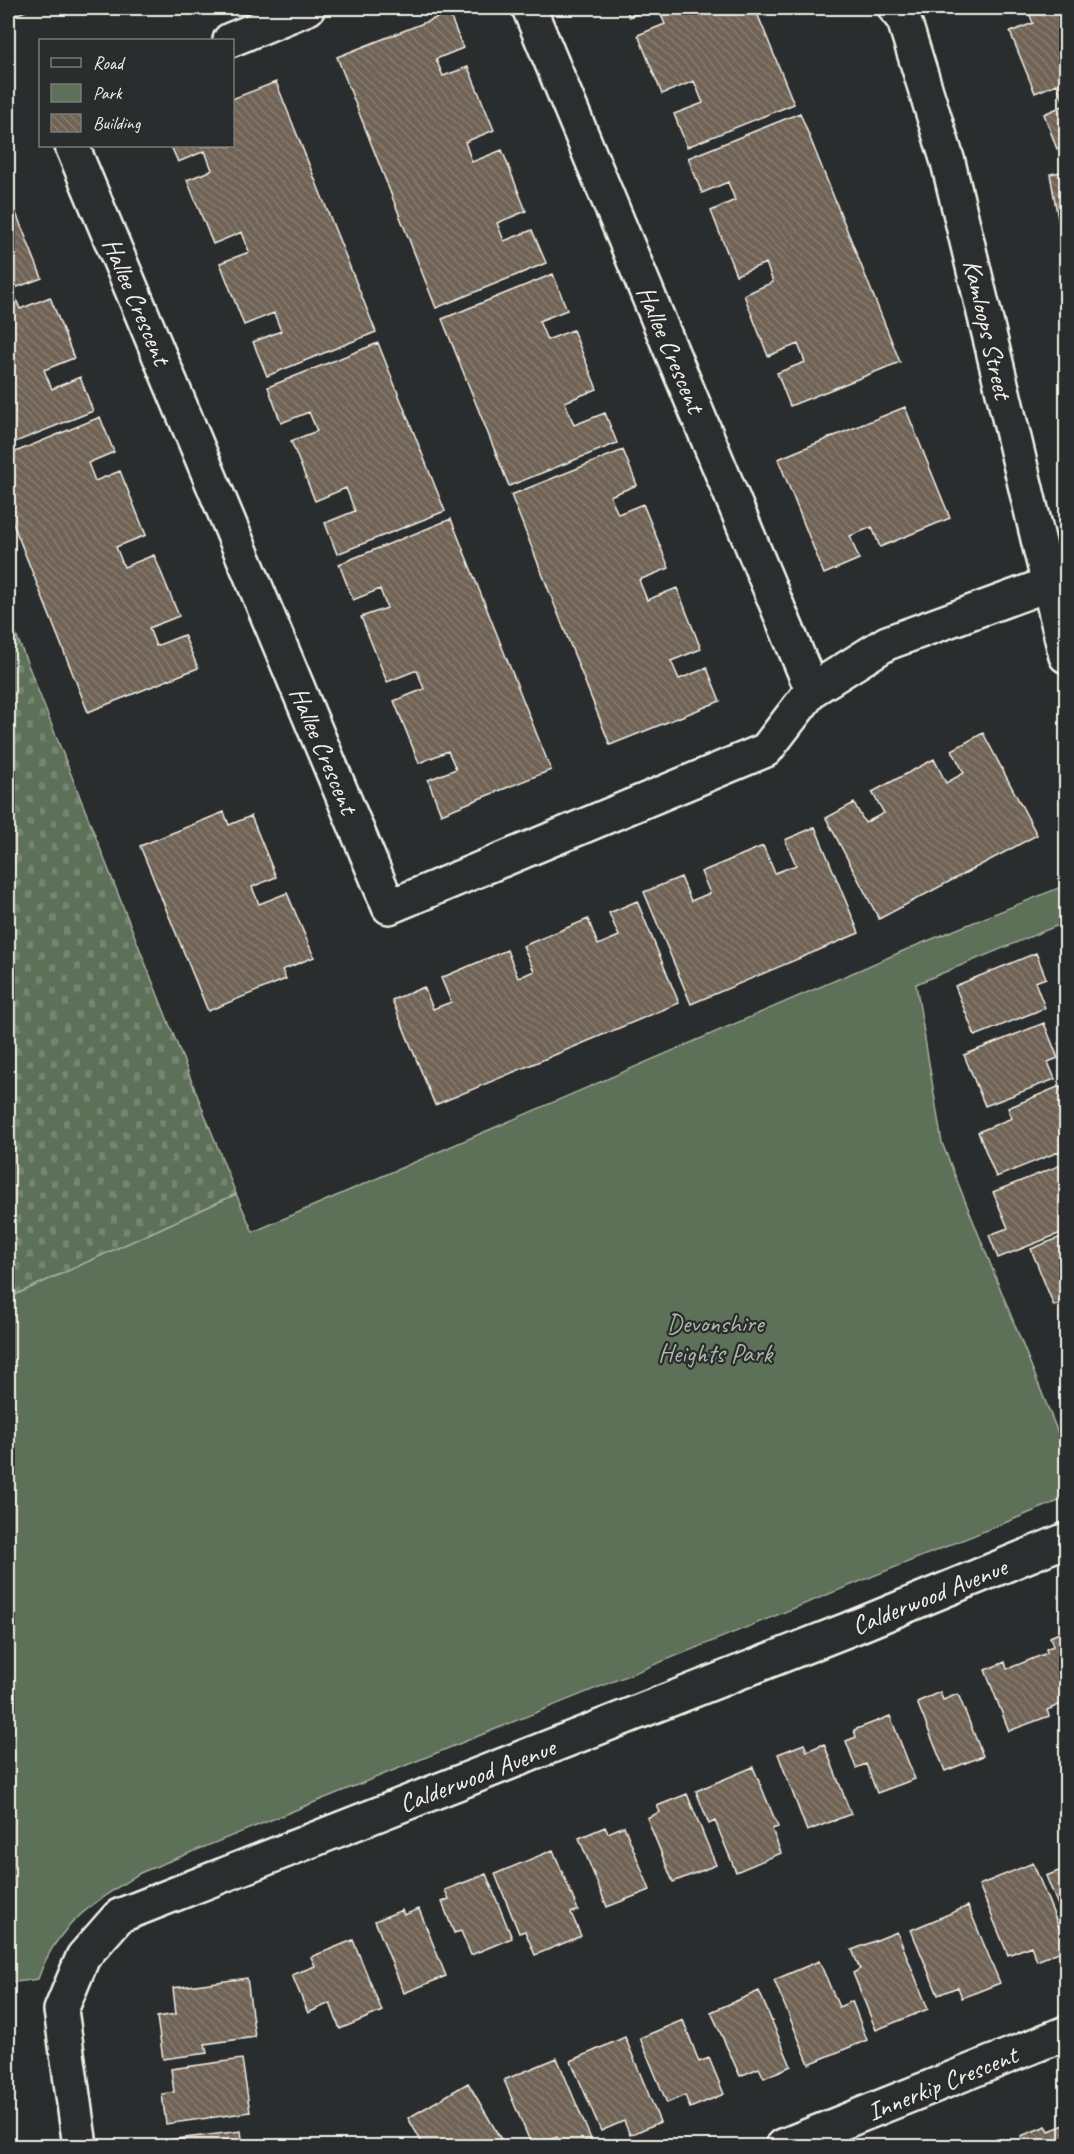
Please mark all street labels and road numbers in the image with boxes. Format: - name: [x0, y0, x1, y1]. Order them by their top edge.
- street label: Hallee Crescent: [95, 233, 179, 372]
- street label: Kamloops Street: [955, 256, 1020, 404]
- street label: Hallee Crescent: [629, 281, 713, 420]
- street label: Hallee Crescent: [282, 682, 366, 821]
- street label: Calderwood Avenue: [847, 1549, 1014, 1643]
- street label: Calderwood Avenue: [395, 1730, 562, 1820]
- street label: Innerkip Crescent: [862, 2038, 1024, 2128]

